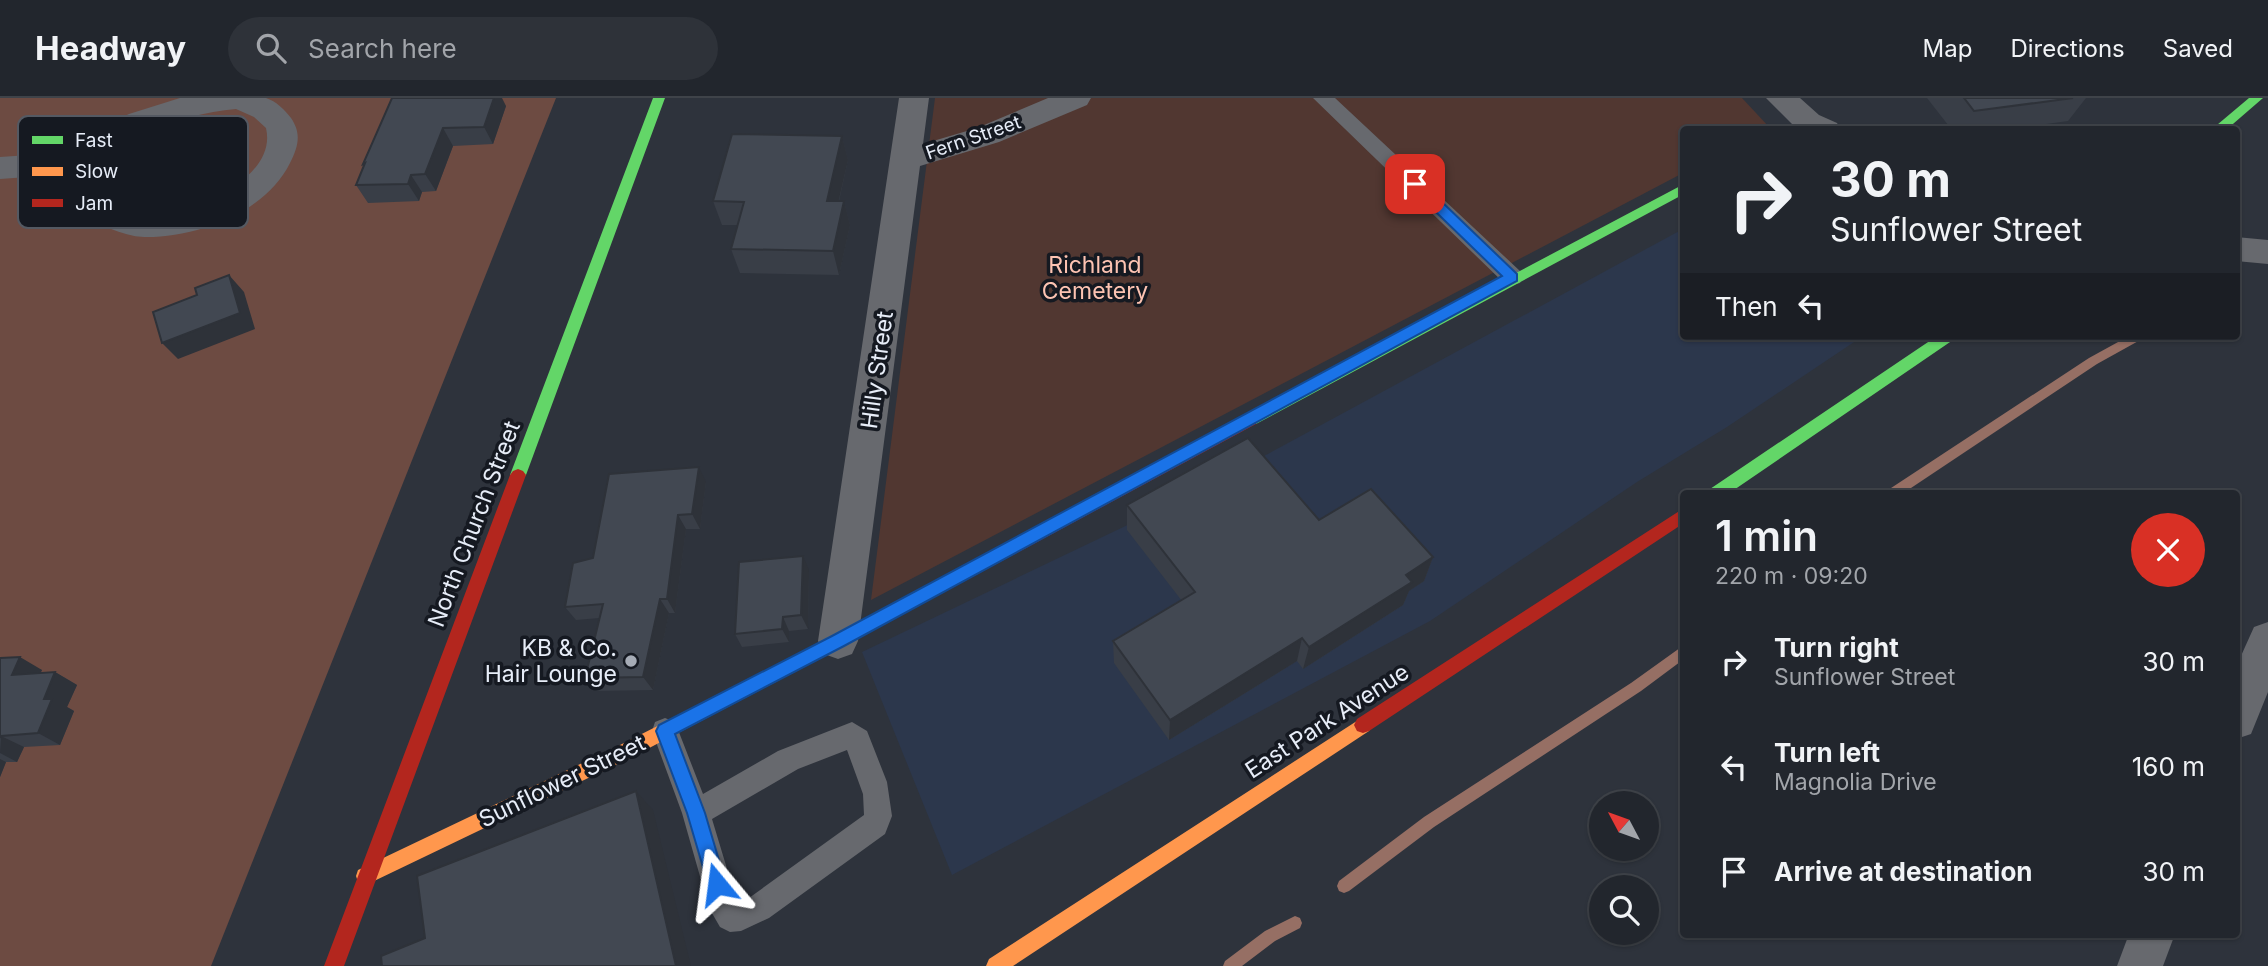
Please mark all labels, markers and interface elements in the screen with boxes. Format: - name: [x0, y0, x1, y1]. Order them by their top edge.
- search box: [228, 17, 718, 80]
- text: Headway: [35, 28, 186, 68]
- icon: search: [252, 29, 290, 67]
- text: Search here: [308, 33, 457, 64]
- text: Map: [1923, 34, 1972, 63]
- text: Directions: [2010, 34, 2125, 63]
- text: Saved: [2163, 34, 2233, 63]
- street label: Fern Street: [923, 110, 1024, 164]
- legend: [18, 116, 248, 228]
- text: Fast: [75, 129, 113, 152]
- text: 30 m: [1830, 150, 1951, 209]
- pin: [1385, 154, 1445, 214]
- icon: right: [1715, 154, 1806, 245]
- text: Slow: [75, 160, 118, 183]
- icon: arrive: [1396, 165, 1434, 203]
- text: Jam: [75, 192, 113, 215]
- text: Sunflower Street: [1830, 210, 2082, 249]
- park label: Richland Cemetery: [1042, 251, 1148, 305]
- icon: left: [1792, 287, 1830, 325]
- text: Then: [1715, 291, 1778, 322]
- street label: Hilly Street: [855, 309, 899, 430]
- street label: North Church Street: [422, 417, 526, 631]
- text: 1 min: [1715, 510, 1818, 561]
- button: close: [2131, 513, 2205, 587]
- text: 220 m · 09:20: [1715, 562, 1868, 590]
- text: Turn right: [1774, 632, 1899, 663]
- place label: KB & Co. Hair Lounge: [485, 634, 617, 688]
- icon: right: [1715, 643, 1753, 681]
- text: 30 m: [2142, 646, 2205, 677]
- marker: KB & Co. Hair Lounge: [623, 653, 639, 669]
- street label: East Park Avenue: [1240, 658, 1414, 784]
- text: Sunflower Street: [1774, 663, 1955, 691]
- street label: Sunflower Street: [474, 728, 650, 833]
- text: Turn left: [1774, 737, 1880, 768]
- icon: left: [1715, 748, 1753, 786]
- text: 160 m: [2132, 751, 2205, 782]
- text: Magnolia Drive: [1774, 768, 1937, 796]
- north arrow: [1589, 791, 1659, 861]
- map controls: [1589, 791, 1659, 945]
- position arrow: [680, 847, 754, 921]
- icon: arrive: [1715, 853, 1753, 891]
- text: Arrive at destination: [1774, 856, 2033, 887]
- text: 30 m: [2142, 856, 2205, 887]
- button: search: [1589, 875, 1659, 945]

